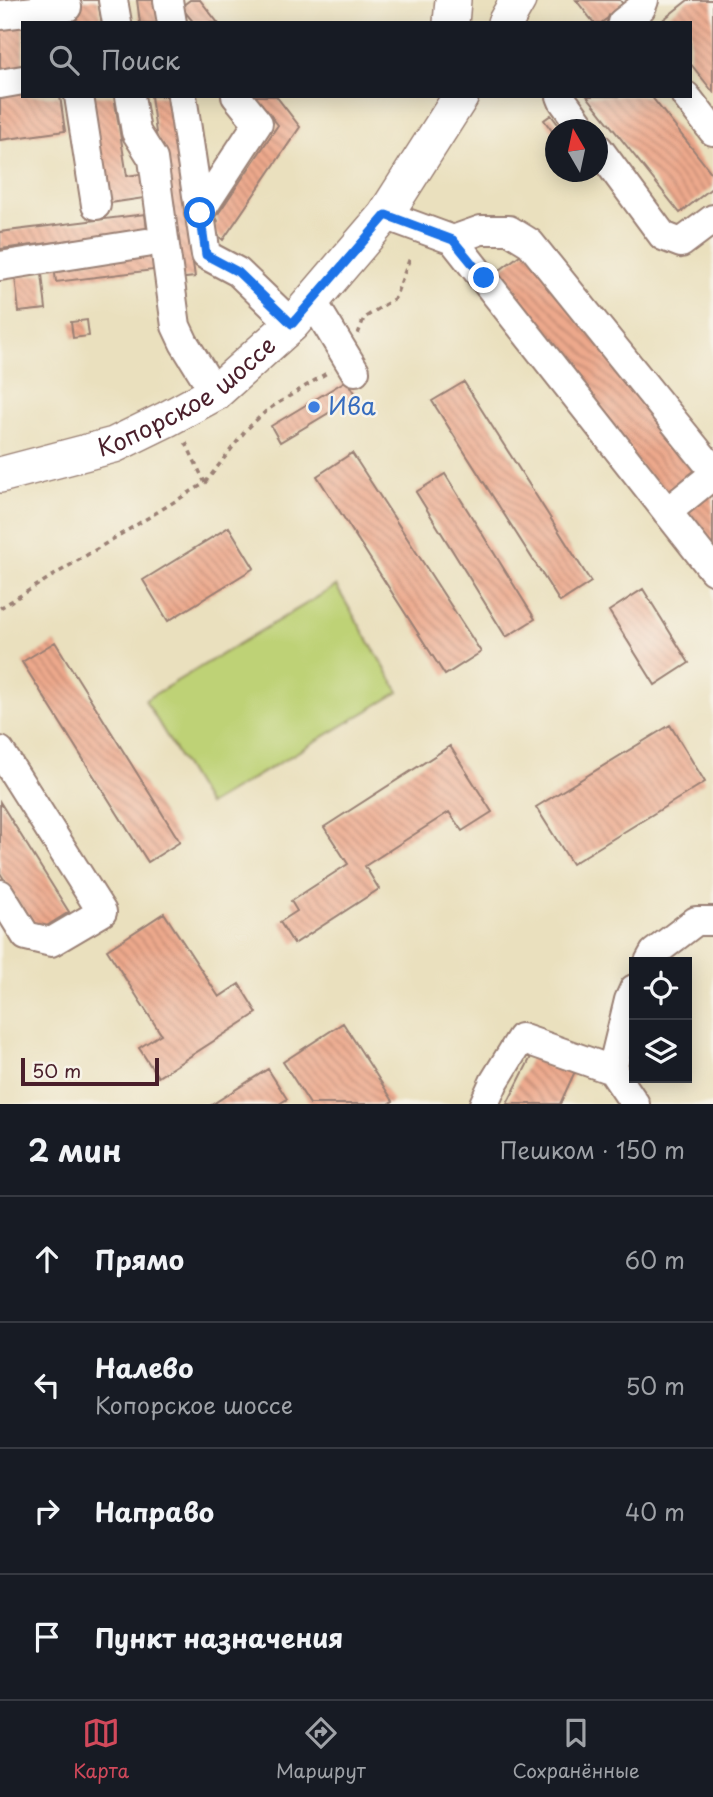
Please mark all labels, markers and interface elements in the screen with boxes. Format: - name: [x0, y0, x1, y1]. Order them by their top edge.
- search box: [21, 21, 692, 98]
- text: Поиск: [101, 40, 180, 79]
- icon: search: [45, 41, 83, 79]
- north arrow: [545, 119, 608, 182]
- route start: [184, 197, 215, 228]
- route end: [468, 262, 499, 293]
- street label: Копорское шоссе: [93, 327, 283, 465]
- place label: Ива: [328, 387, 376, 423]
- marker: Ива: [306, 399, 322, 415]
- map controls: [629, 957, 692, 1083]
- button: locate: [629, 957, 692, 1020]
- button: layers: [629, 1020, 692, 1083]
- scale bar: [21, 1055, 159, 1087]
- text: 50 m: [32, 1056, 81, 1084]
- text: 2 мин: [28, 1127, 122, 1172]
- text: Пешком · 150 m: [500, 1132, 685, 1167]
- icon: ahead: [28, 1240, 66, 1278]
- text: Прямо: [95, 1240, 184, 1279]
- text: 60 m: [625, 1242, 685, 1277]
- text: Налево: [95, 1348, 193, 1387]
- icon: left: [28, 1366, 66, 1404]
- text: 50 m: [625, 1368, 685, 1403]
- text: Копорское шоссе: [95, 1387, 293, 1422]
- icon: right: [28, 1492, 66, 1530]
- text: Направо: [95, 1492, 214, 1531]
- text: 40 m: [625, 1494, 685, 1529]
- icon: arrive: [28, 1618, 66, 1656]
- text: Пункт назначения: [95, 1618, 343, 1657]
- tab: Карта: [73, 1714, 129, 1784]
- tab: Маршрут: [276, 1714, 366, 1784]
- tab: Сохранённые: [513, 1714, 640, 1784]

